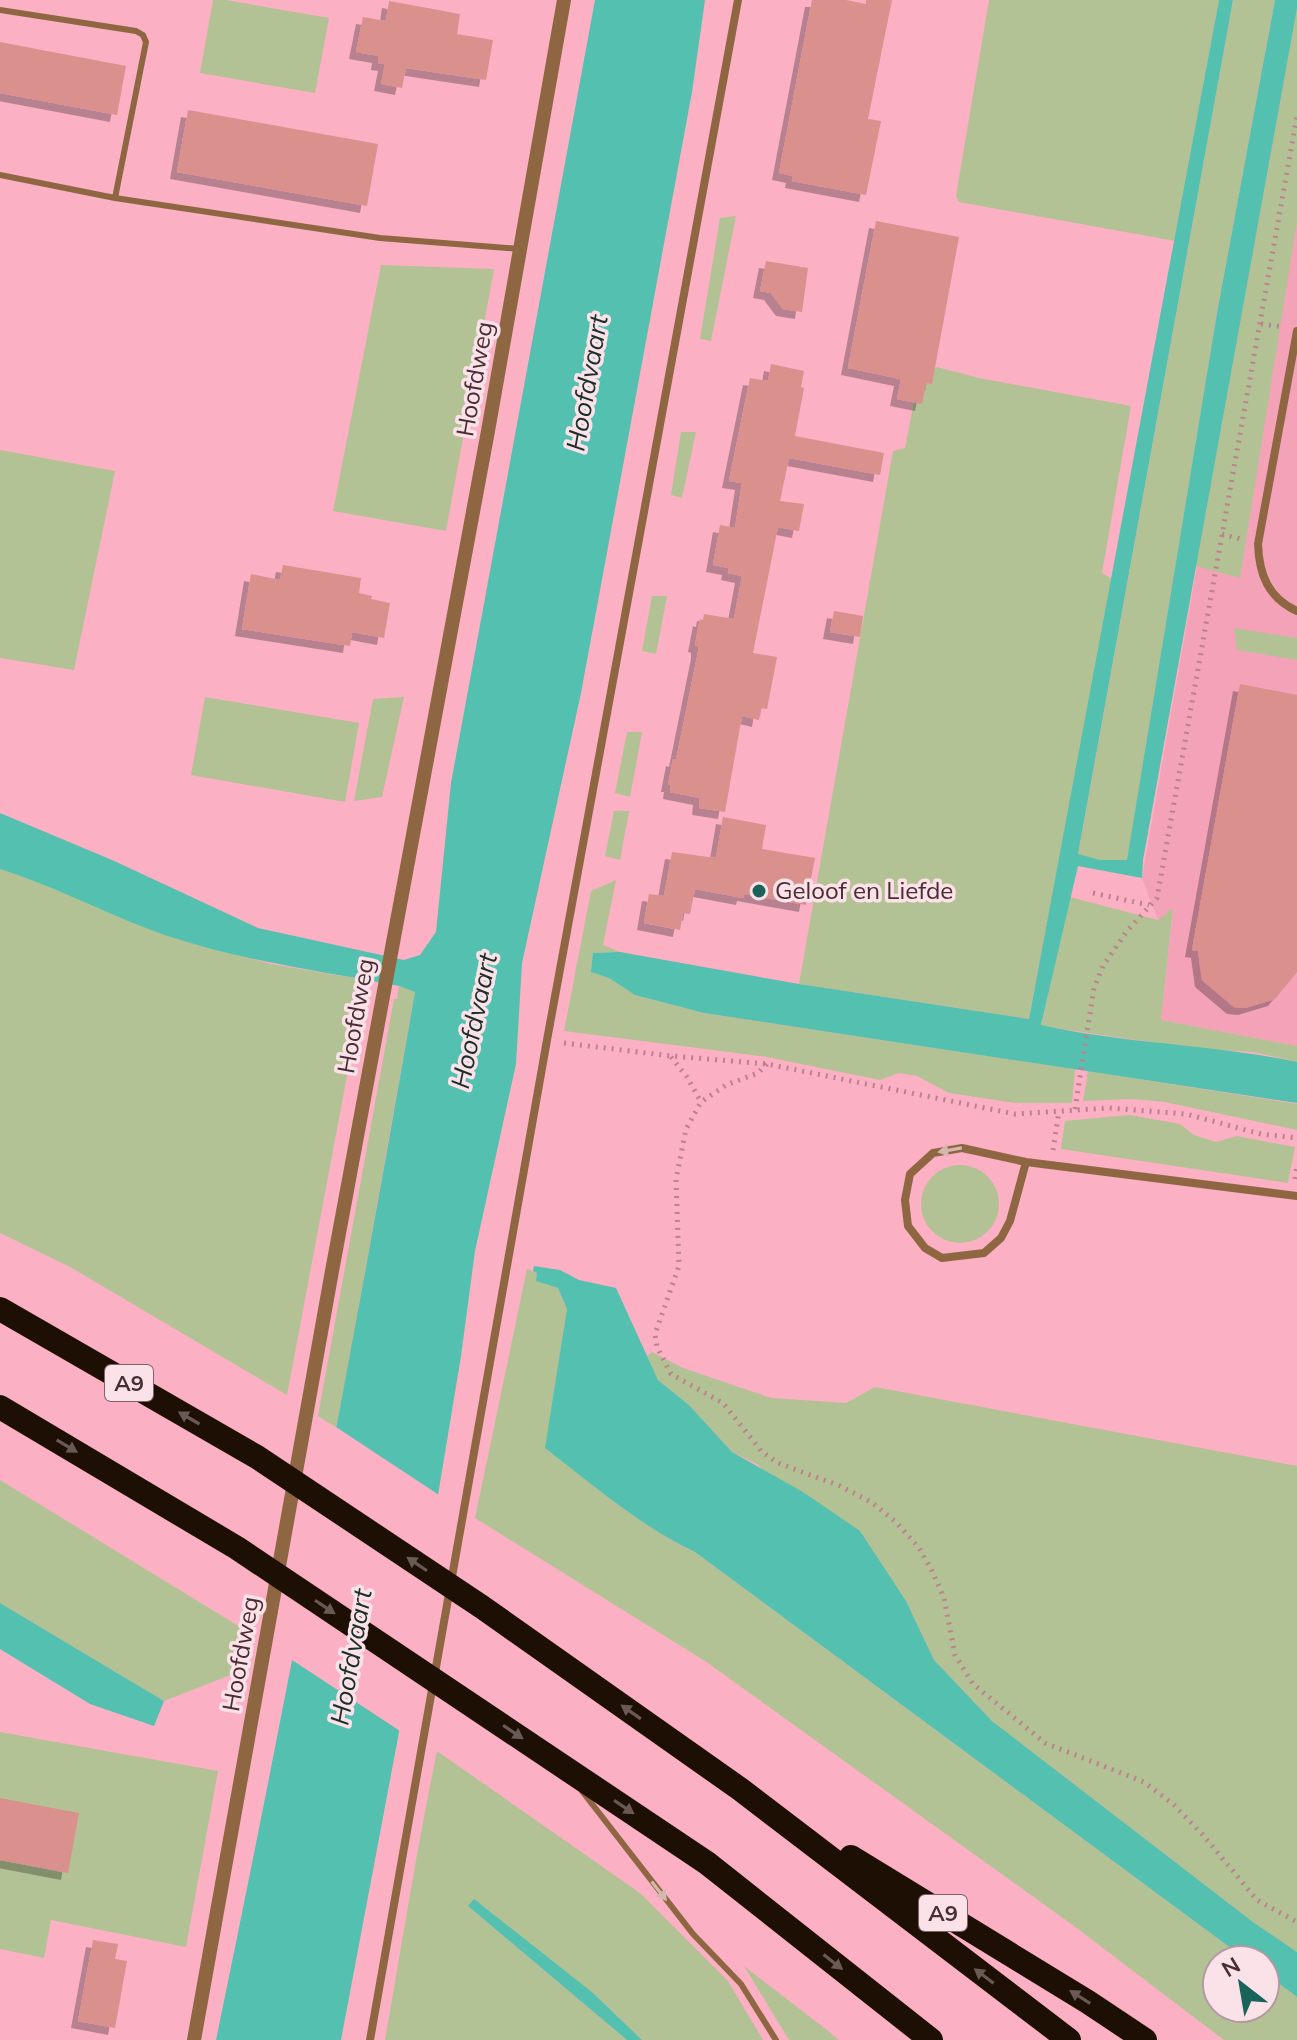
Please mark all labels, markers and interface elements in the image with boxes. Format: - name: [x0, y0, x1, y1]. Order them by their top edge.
- water label: Hoofdvaart: [558, 311, 615, 453]
- street label: Hoofdweg: [449, 319, 499, 439]
- place label: Geloof en Liefde: [775, 875, 953, 905]
- marker: Geloof en Liefde: [750, 882, 768, 900]
- water label: Hoofdvaart: [443, 949, 504, 1092]
- street label: Hoofdweg: [330, 956, 380, 1076]
- one-way arrow: [937, 1145, 962, 1157]
- road number: A9: [105, 1365, 153, 1401]
- one-way arrow: [178, 1411, 200, 1425]
- one-way arrow: [56, 1439, 78, 1453]
- one-way arrow: [407, 1557, 428, 1572]
- water label: Hoofdvaart: [322, 1585, 379, 1727]
- street label: Hoofdweg: [215, 1594, 265, 1714]
- one-way arrow: [315, 1599, 336, 1614]
- one-way arrow: [620, 1705, 641, 1720]
- one-way arrow: [502, 1724, 523, 1739]
- one-way arrow: [614, 1799, 635, 1814]
- one-way arrow: [651, 1881, 667, 1901]
- road number: A9: [919, 1895, 967, 1931]
- north arrow: [1201, 1944, 1281, 2024]
- text: N: [1216, 1951, 1245, 1983]
- one-way arrow: [823, 1953, 843, 1970]
- one-way arrow: [974, 1968, 995, 1984]
- one-way arrow: [1068, 1990, 1091, 2005]

